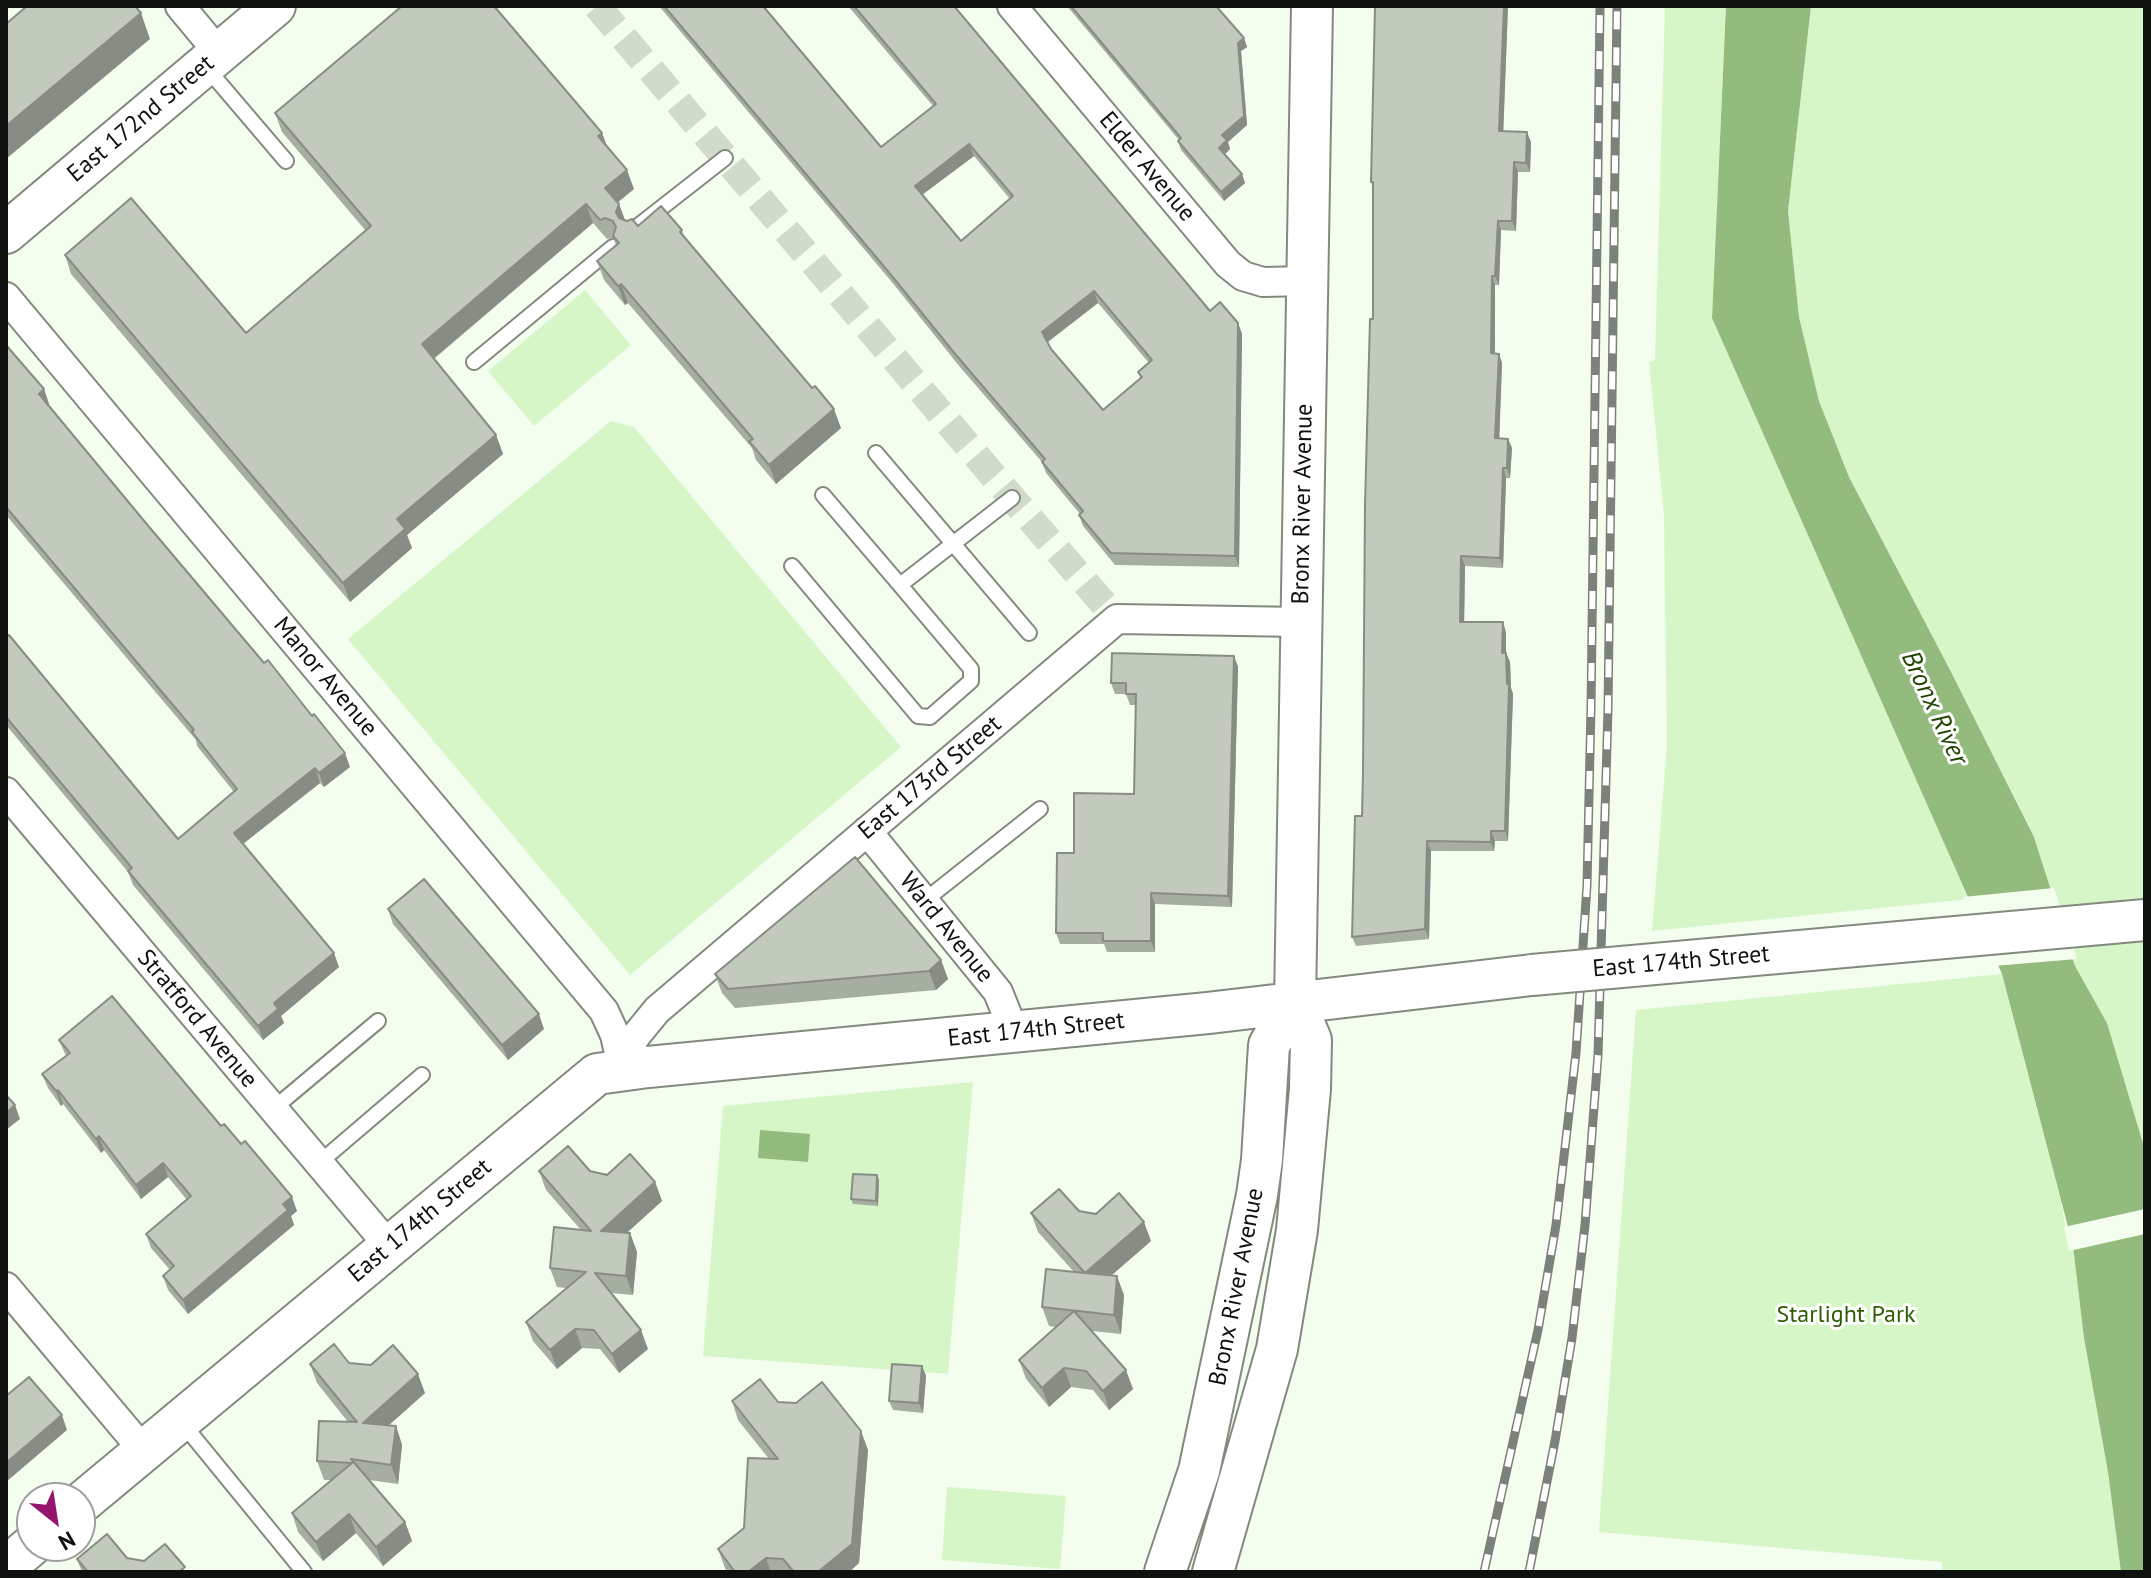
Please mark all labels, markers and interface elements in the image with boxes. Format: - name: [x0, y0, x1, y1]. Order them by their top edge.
- street label: East 172nd Street: [62, 49, 220, 189]
- street label: Elder Avenue: [1093, 106, 1201, 228]
- street label: Bronx River Avenue: [1287, 403, 1319, 605]
- street label: Manor Avenue: [267, 612, 383, 742]
- water label: Bronx River: [1894, 646, 1974, 770]
- street label: East 173rd Street: [853, 710, 1007, 846]
- street label: Ward Avenue: [893, 867, 999, 989]
- street label: East 174th Street: [1591, 940, 1771, 984]
- street label: Stratford Avenue: [131, 944, 263, 1094]
- street label: East 174th Street: [946, 1006, 1126, 1054]
- street label: East 174th Street: [343, 1153, 497, 1289]
- street label: Bronx River Avenue: [1204, 1186, 1270, 1388]
- park label: Starlight Park: [1776, 1301, 1916, 1329]
- north arrow: [16, 1482, 96, 1562]
- text: N: [54, 1525, 80, 1557]

